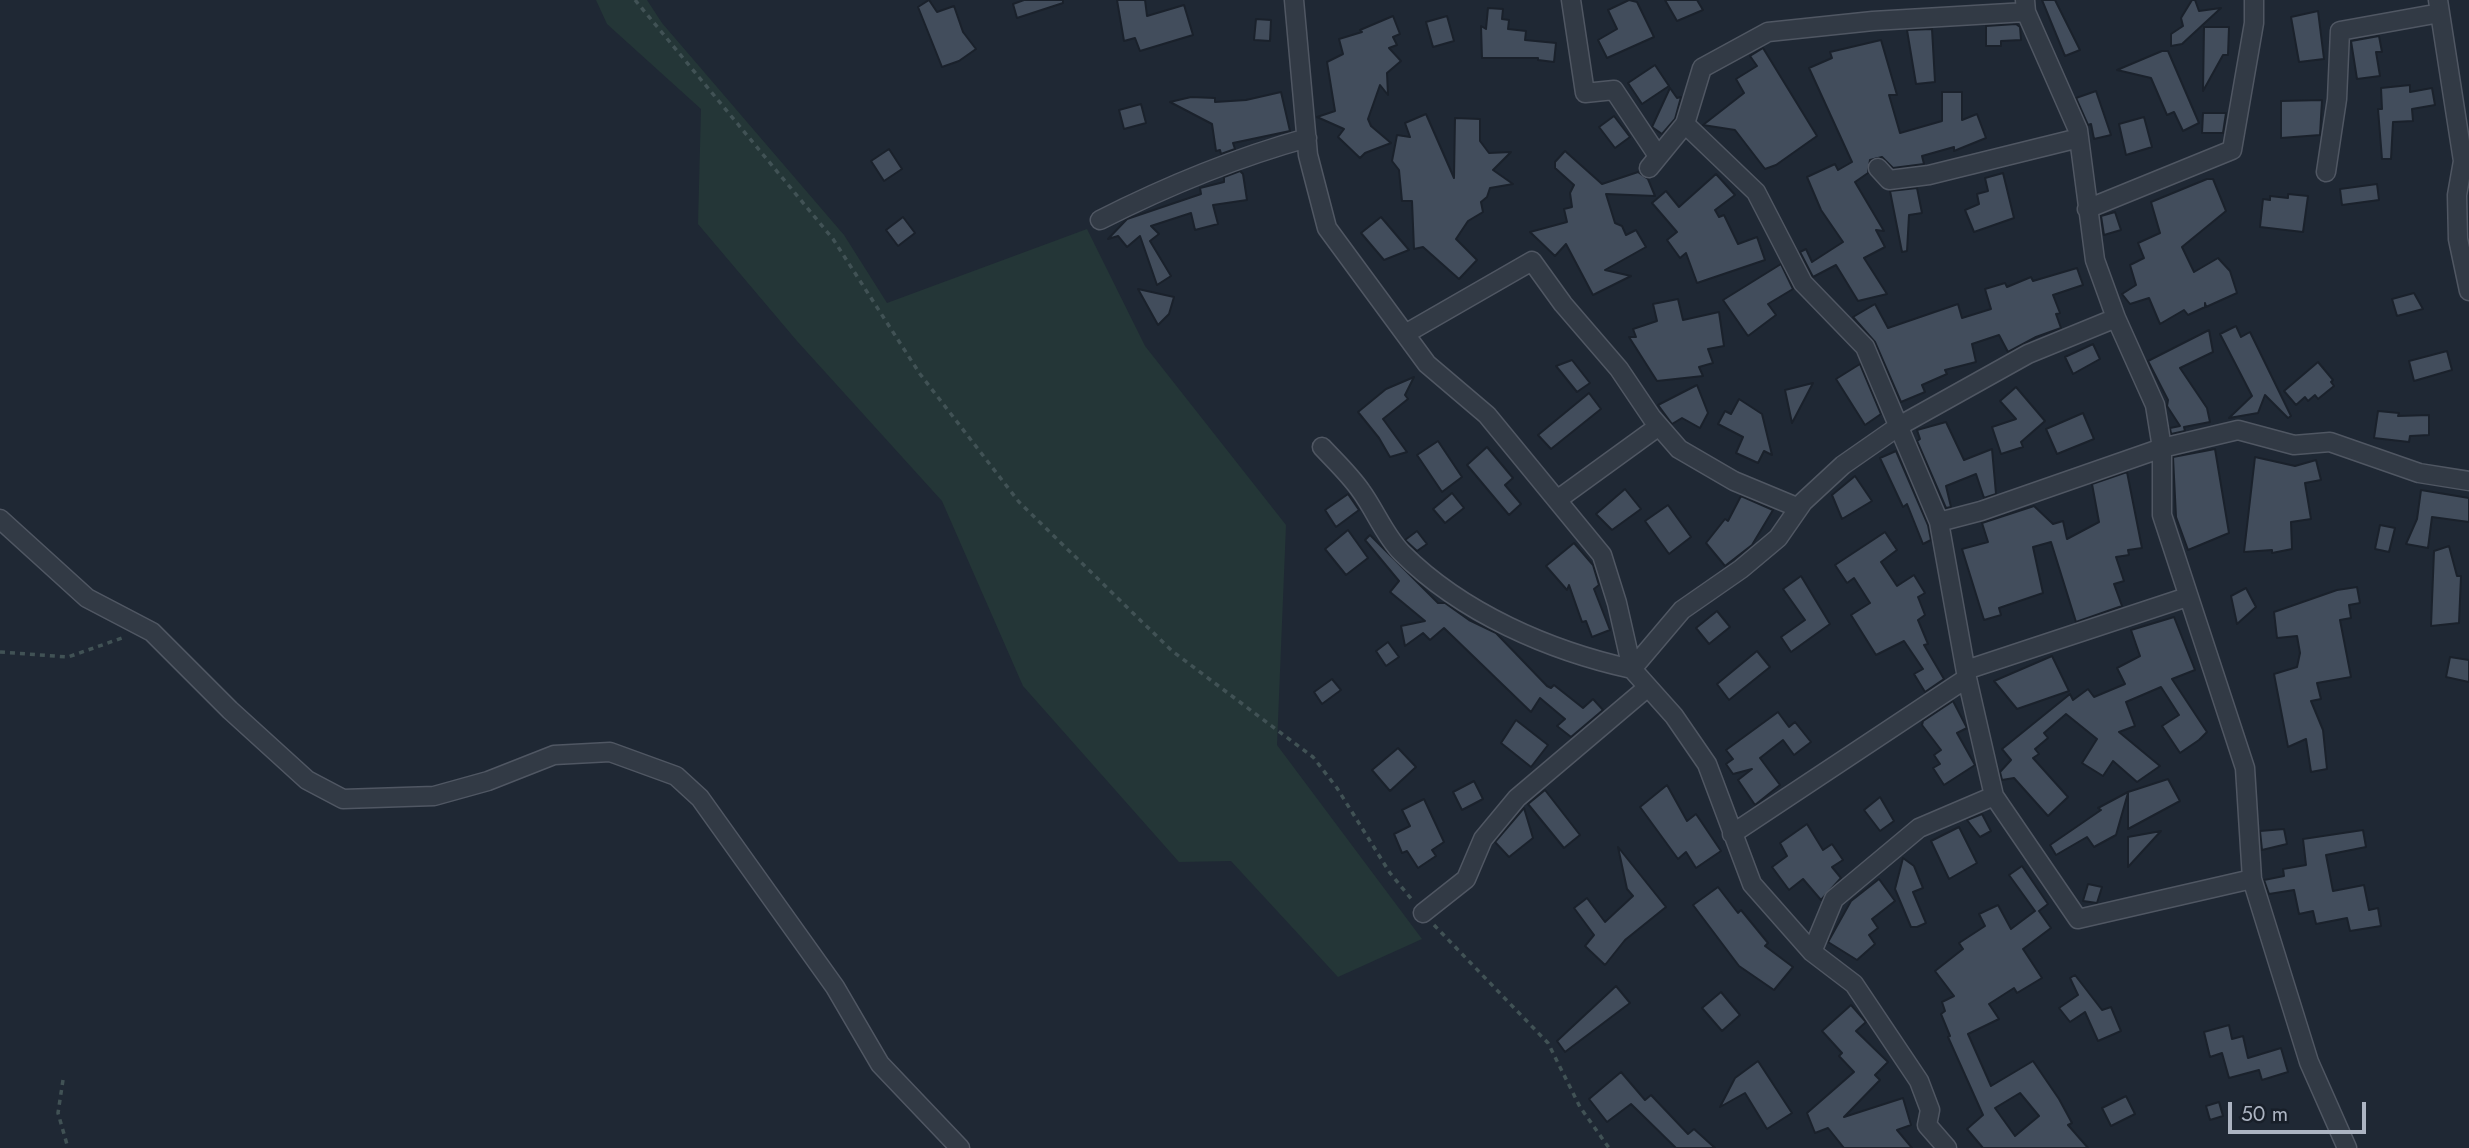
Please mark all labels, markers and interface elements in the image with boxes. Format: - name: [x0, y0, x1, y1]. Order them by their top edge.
- scale bar: [2231, 1088, 2369, 1132]
- text: 50 m: [2241, 1099, 2288, 1129]

